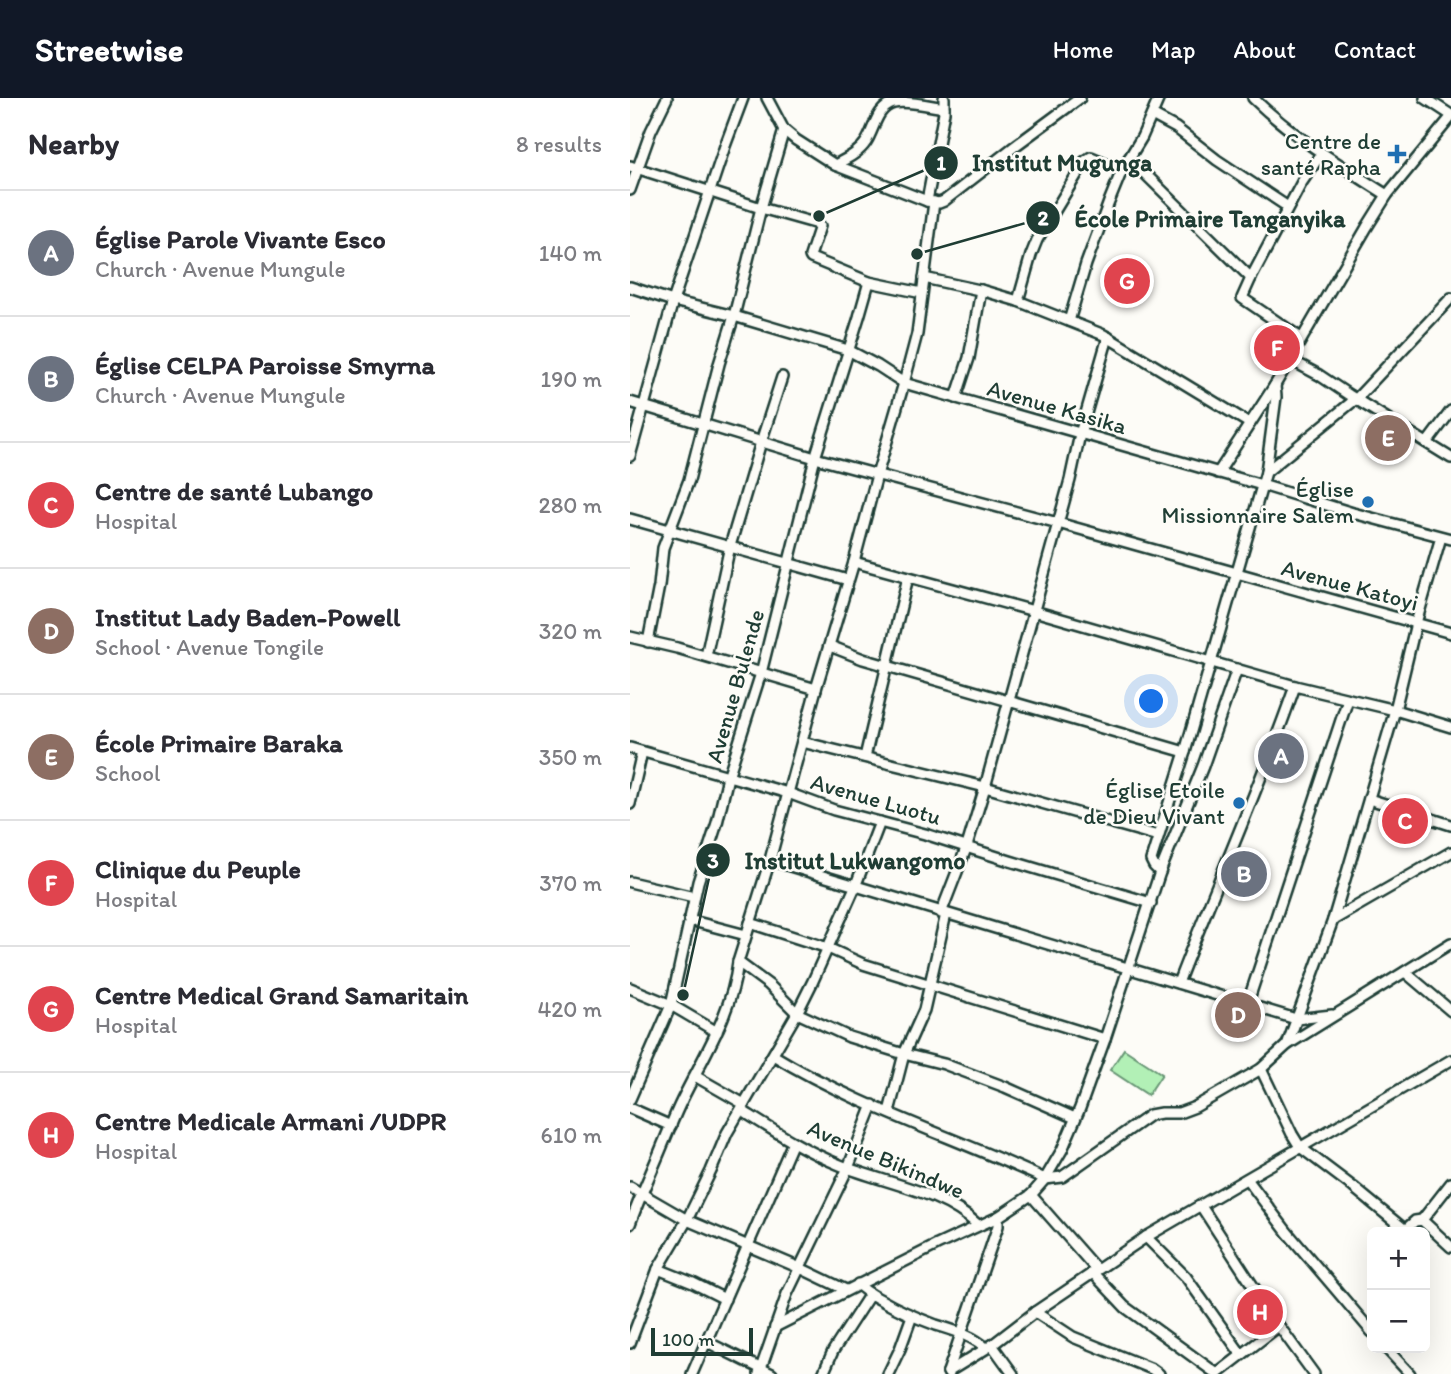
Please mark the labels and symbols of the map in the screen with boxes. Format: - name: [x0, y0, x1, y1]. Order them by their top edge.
- place label: Centre de santé Rapha: [1261, 127, 1381, 181]
- callout: Institut Mugunga: [923, 140, 1166, 185]
- marker: Centre de santé Rapha: [1387, 144, 1407, 164]
- text: Institut Mugunga: [972, 148, 1152, 178]
- text: 1: [936, 150, 946, 175]
- callout: École Primaire Tanganyika: [1026, 196, 1359, 241]
- text: École Primaire Tanganyika: [1074, 204, 1346, 234]
- text: 2: [1037, 205, 1049, 230]
- pin: G: [1104, 255, 1150, 307]
- pin: F: [1254, 322, 1300, 374]
- street label: Avenue Kasika: [984, 374, 1130, 440]
- pin: E: [1365, 412, 1411, 464]
- place label: Église Missionnaire Salem: [1161, 475, 1354, 529]
- marker: Église Missionnaire Salem: [1360, 494, 1376, 510]
- street label: Avenue Katoyi: [1278, 553, 1422, 617]
- street label: Avenue Bulende: [700, 606, 770, 766]
- your location: [1134, 684, 1168, 718]
- pin: A: [1258, 730, 1304, 782]
- street label: Avenue Luotu: [808, 767, 945, 831]
- place label: Église Etoile de Dieu Vivant: [1083, 776, 1225, 830]
- marker: Église Etoile de Dieu Vivant: [1231, 795, 1247, 811]
- pin: C: [1382, 795, 1428, 847]
- callout: Institut Lukwangomo: [696, 838, 979, 883]
- text: Institut Lukwangomo: [744, 846, 966, 876]
- text: 3: [707, 848, 719, 873]
- pin: B: [1221, 848, 1267, 900]
- pin: D: [1215, 989, 1261, 1041]
- street label: Avenue Bikindwe: [803, 1113, 969, 1205]
- pin: H: [1237, 1286, 1283, 1338]
- scale bar: [651, 1325, 752, 1357]

